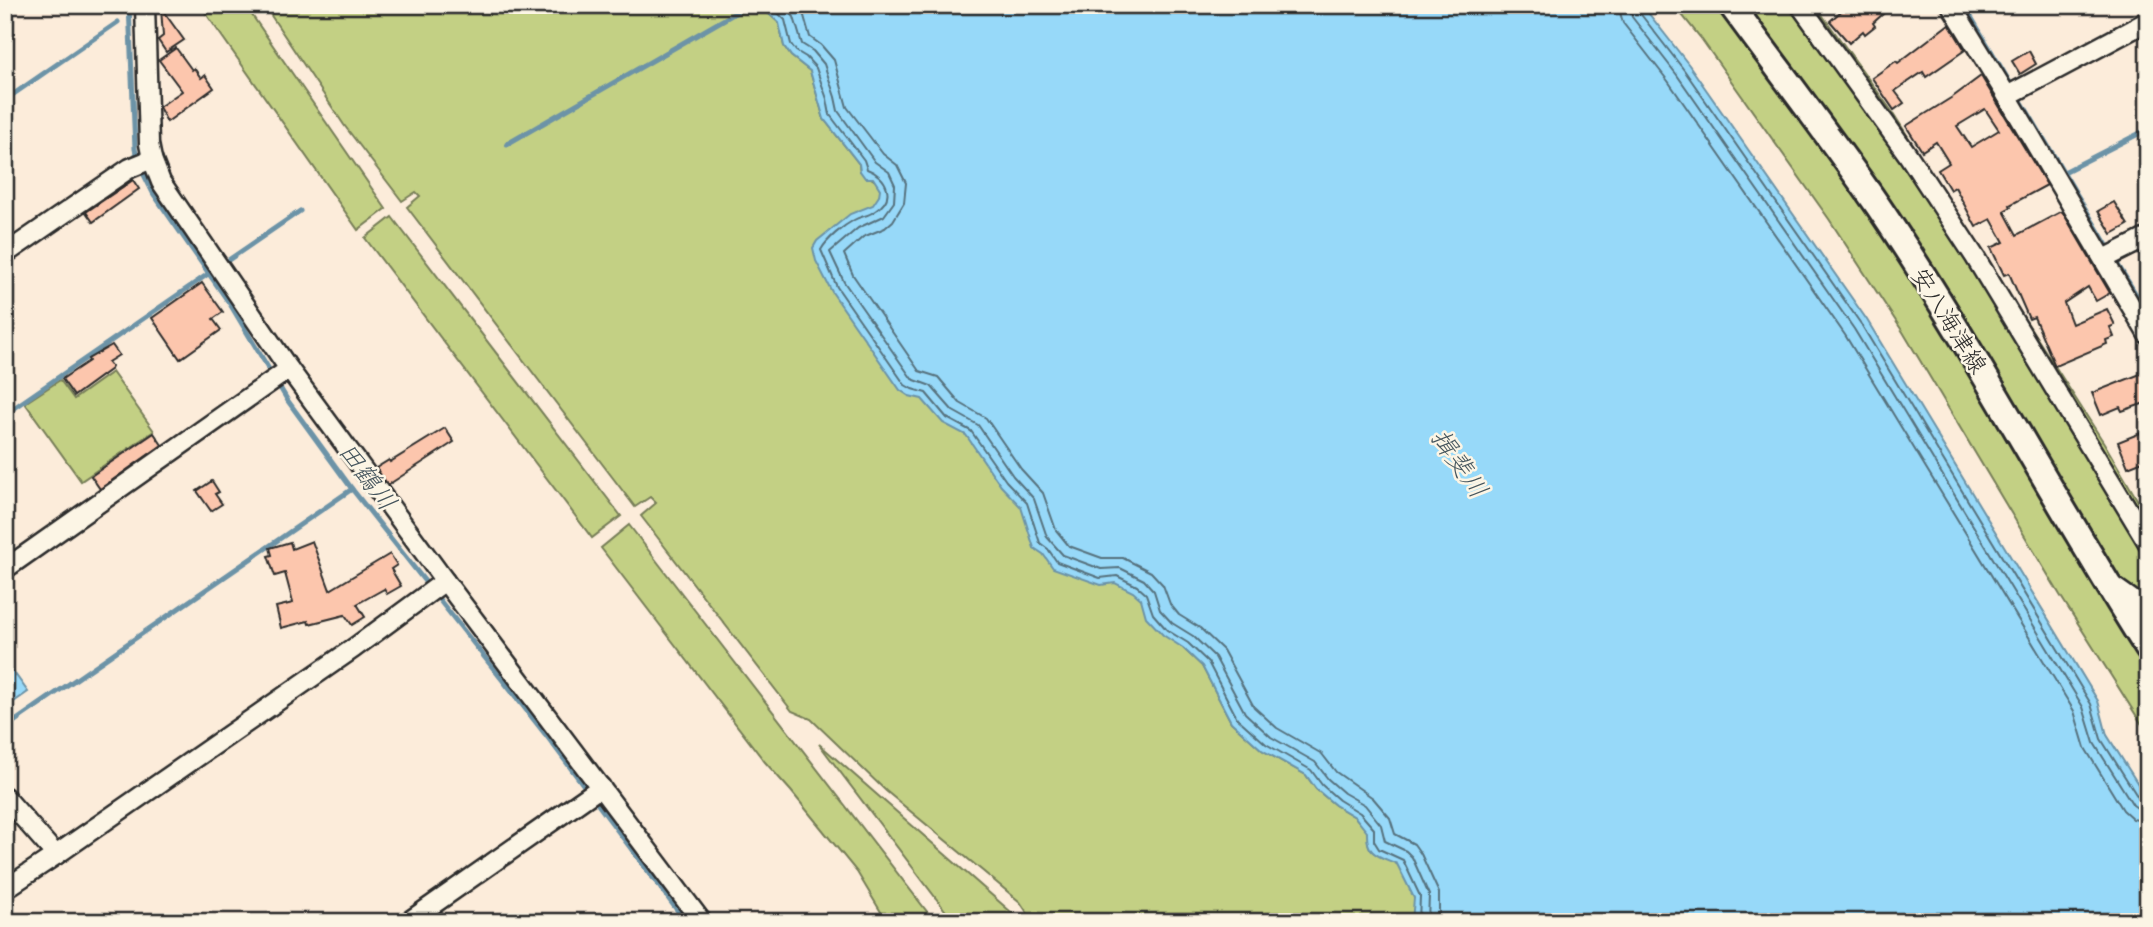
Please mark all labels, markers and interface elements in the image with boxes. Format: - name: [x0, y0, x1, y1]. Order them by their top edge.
- street label: 安八海津線: [1905, 261, 1995, 379]
- water label: 揖斐川: [1424, 422, 1496, 504]
- water label: 田鶴川: [331, 435, 405, 517]

